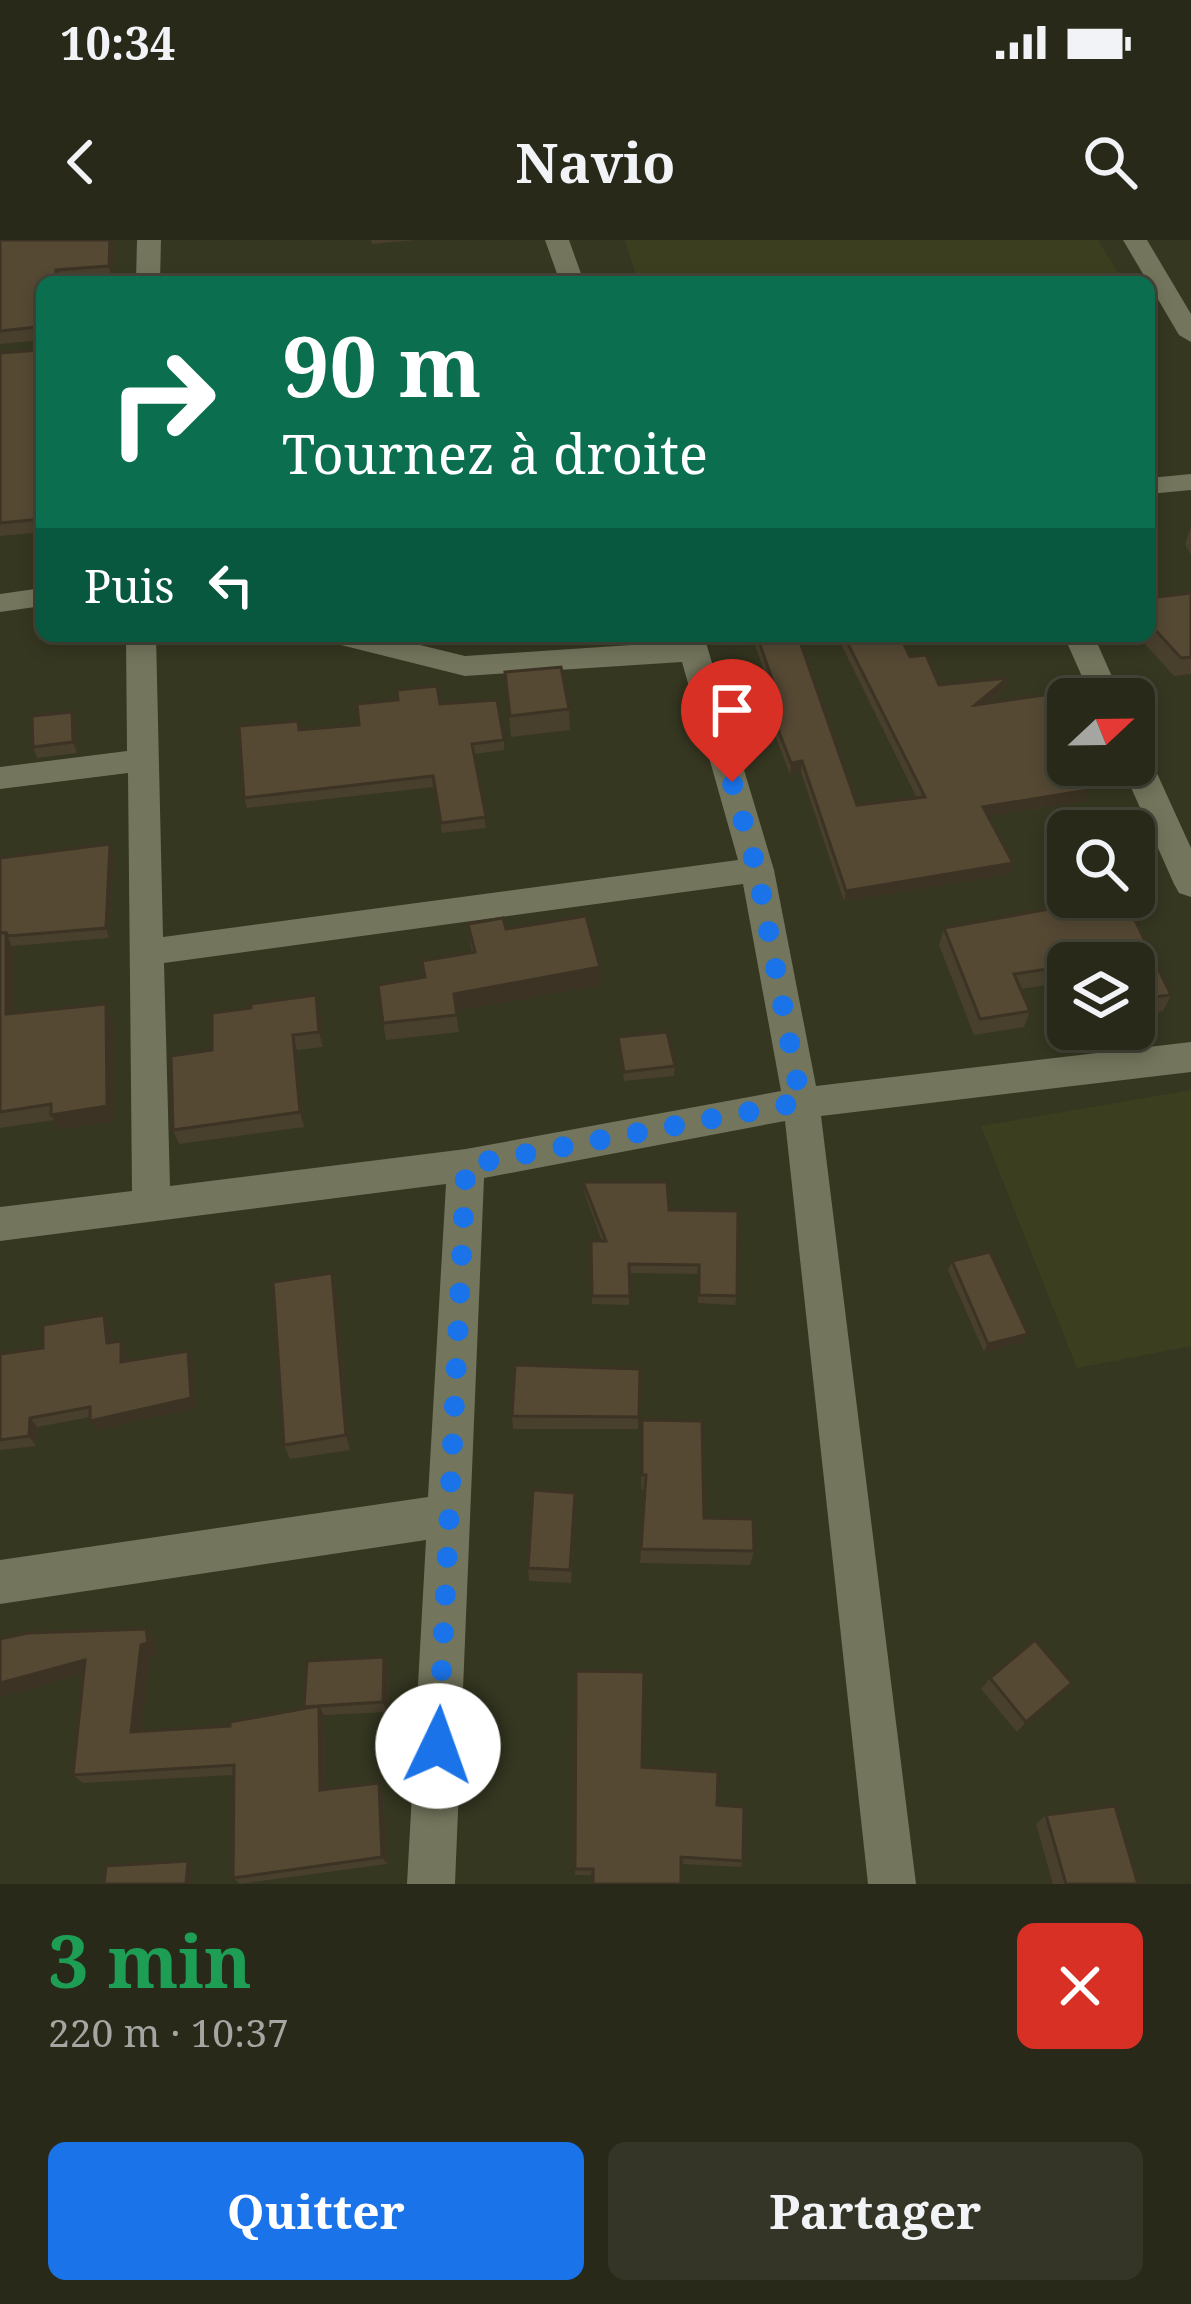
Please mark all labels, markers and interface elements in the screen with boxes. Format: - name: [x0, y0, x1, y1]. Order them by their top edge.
- text: 10:34: [60, 12, 175, 73]
- text: Navio: [516, 125, 675, 199]
- icon: back: [48, 129, 114, 195]
- icon: search: [1077, 129, 1143, 195]
- text: 90 m: [282, 307, 482, 422]
- icon: right: [84, 324, 240, 480]
- text: Tournez à droite: [282, 416, 708, 490]
- icon: left: [198, 552, 264, 618]
- text: Puis: [84, 555, 174, 616]
- pin: [681, 659, 783, 782]
- icon: arrive: [699, 677, 765, 743]
- north arrow: [1047, 678, 1155, 786]
- map controls: [1047, 678, 1155, 1050]
- button: search: [1047, 810, 1155, 918]
- button: layers: [1047, 942, 1155, 1050]
- position arrow: [375, 1683, 501, 1809]
- text: 3 min: [48, 1911, 252, 2009]
- button: close: [1017, 1923, 1143, 2049]
- text: 220 m · 10:37: [48, 2005, 289, 2058]
- button: Quitter: [48, 2142, 584, 2280]
- button: Partager: [608, 2142, 1143, 2280]

